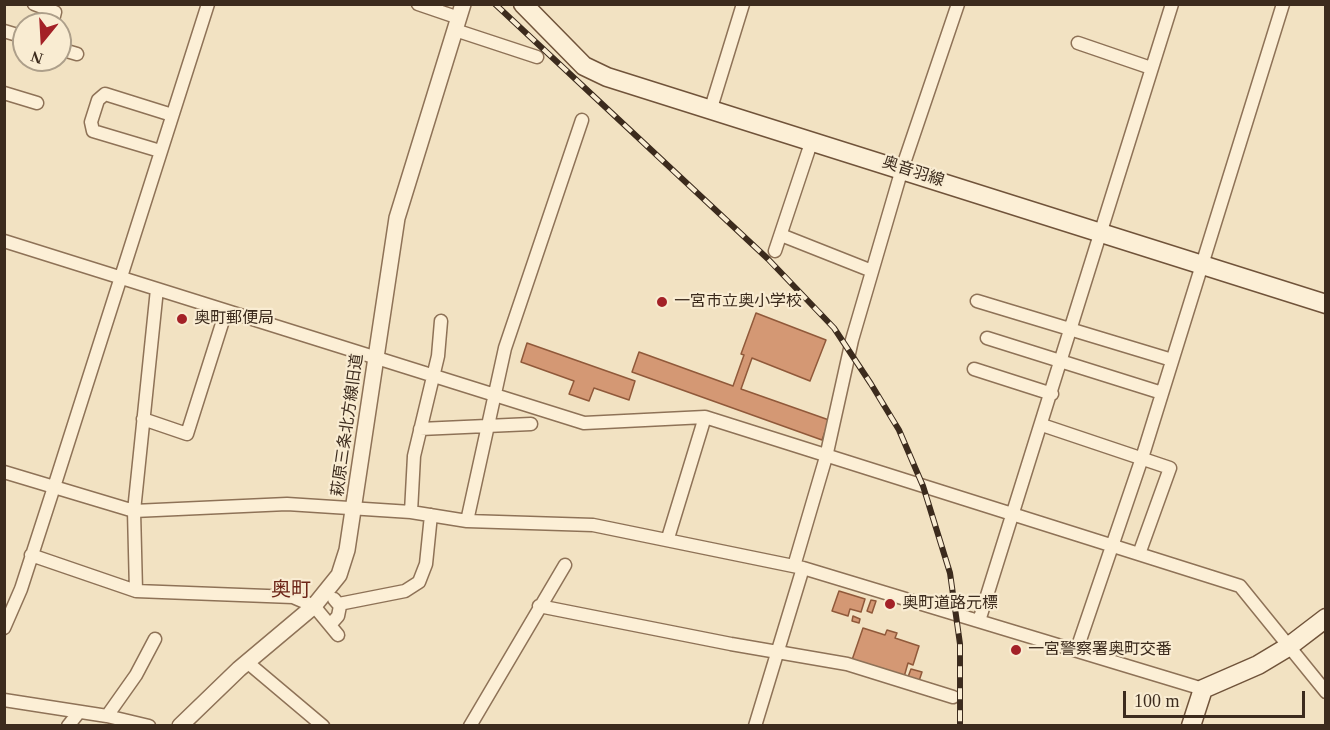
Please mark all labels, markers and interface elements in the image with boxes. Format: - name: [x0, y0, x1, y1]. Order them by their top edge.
- north arrow: [12, 12, 72, 72]
- text: N: [29, 48, 45, 68]
- street label: 奥音羽線: [880, 153, 946, 191]
- place label: 一宮市立奥小学校: [674, 292, 802, 312]
- marker: 一宮市立奥小学校: [655, 295, 669, 309]
- place label: 奥町郵便局: [194, 309, 274, 329]
- marker: 奥町郵便局: [175, 312, 189, 326]
- street label: 萩原三条北方線旧道: [328, 352, 368, 498]
- district label: 奥町: [271, 579, 311, 603]
- place label: 奥町道路元標: [902, 594, 998, 614]
- marker: 奥町道路元標: [883, 597, 897, 611]
- place label: 一宮警察署奥町交番: [1028, 640, 1172, 660]
- marker: 一宮警察署奥町交番: [1009, 643, 1023, 657]
- scale bar: [1126, 679, 1308, 717]
- text: 100 m: [1134, 691, 1180, 711]

